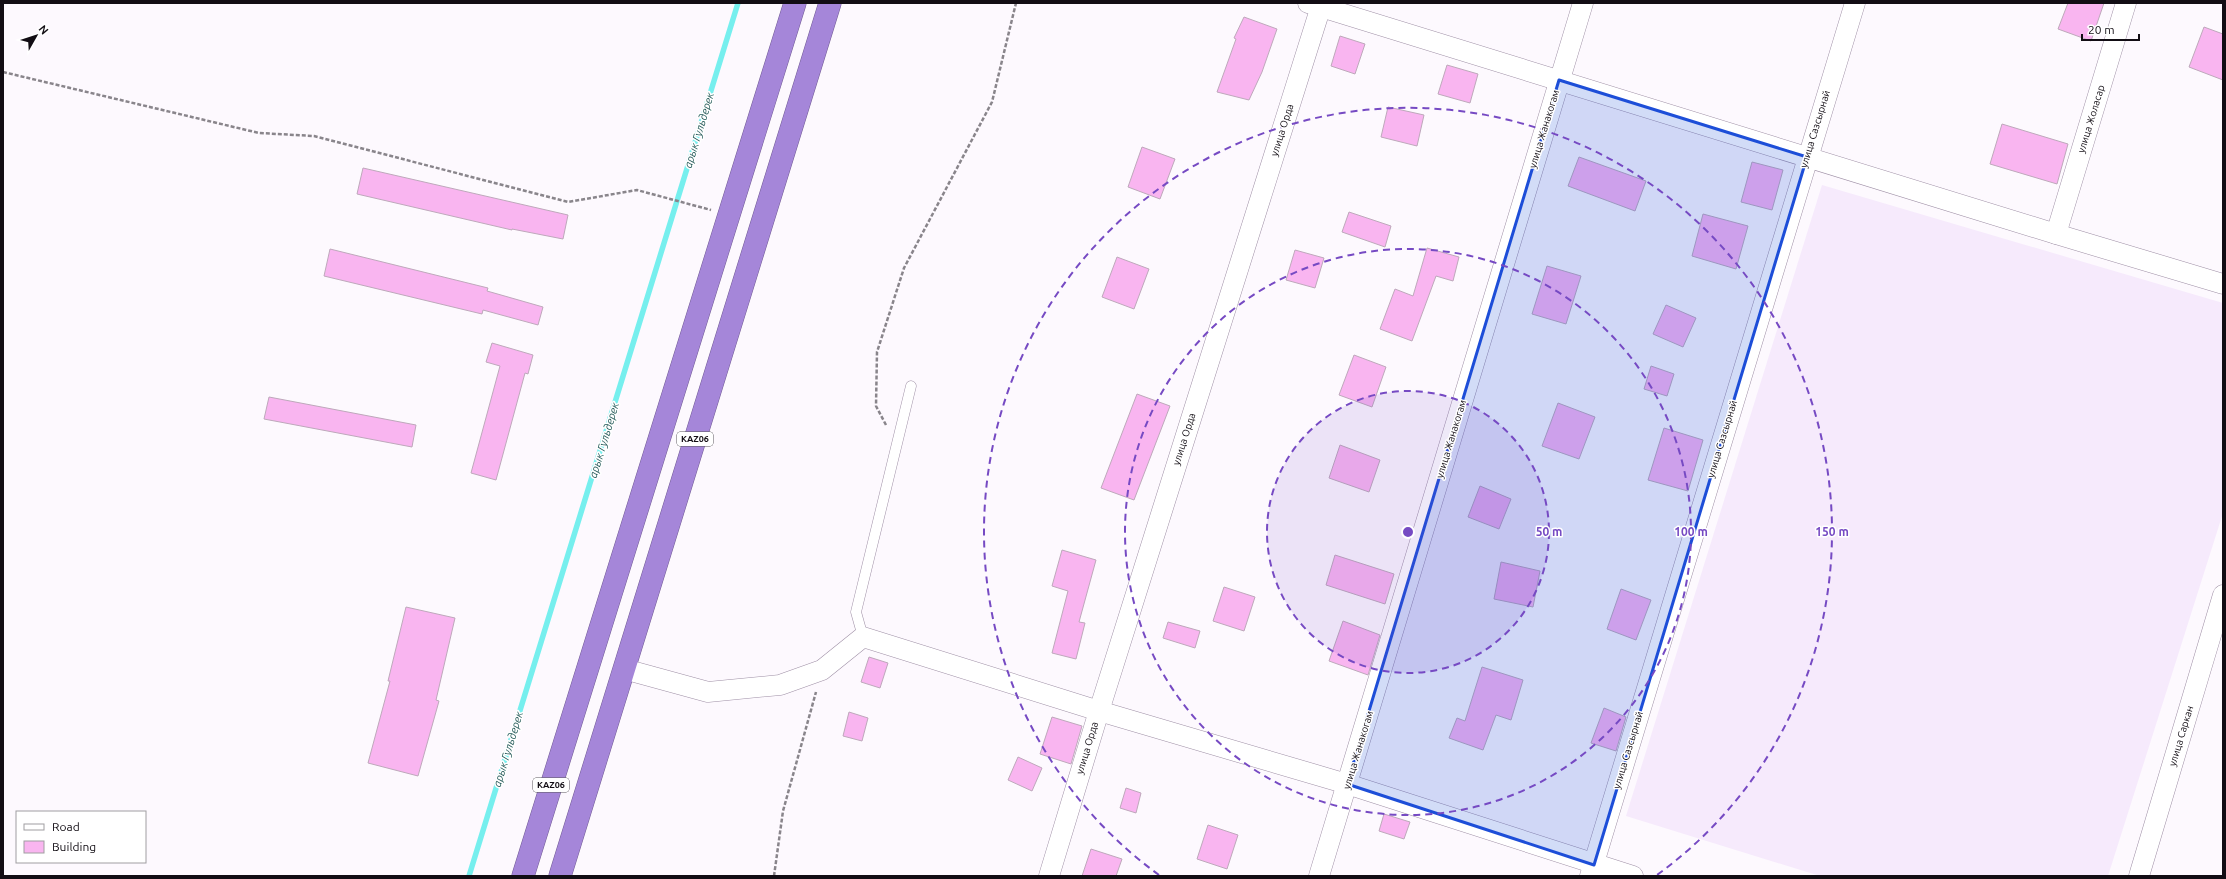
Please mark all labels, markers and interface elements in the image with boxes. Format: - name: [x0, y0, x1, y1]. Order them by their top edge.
- north arrow: [16, 16, 56, 56]
- scale bar: [2082, 16, 2139, 42]
- text: N: [37, 23, 51, 37]
- text: 20 m: [2088, 23, 2115, 36]
- street label: улица Жоласар: [2075, 83, 2107, 154]
- street label: улица Жанакогам: [1527, 88, 1561, 170]
- street label: улица Сазсырнай: [1798, 89, 1832, 169]
- water label: арык Гульдерек: [682, 90, 716, 169]
- street label: улица Орда: [1268, 102, 1296, 158]
- street label: улица Жанакогам: [1434, 398, 1468, 480]
- street label: улица Сазсырнай: [1705, 399, 1739, 479]
- water label: арык Гульдерек: [587, 400, 621, 479]
- street label: улица Орда: [1170, 411, 1198, 467]
- road number: KАZ06: [677, 432, 713, 446]
- centre of rings: [1401, 525, 1415, 539]
- text: 50 m: [1536, 525, 1562, 538]
- text: 100 m: [1674, 525, 1708, 538]
- text: 150 m: [1815, 525, 1849, 538]
- street label: улица Саркан: [2167, 704, 2195, 768]
- water label: арык Гульдерек: [491, 709, 525, 788]
- street label: улица Жанакогам: [1341, 709, 1375, 791]
- street label: улица Сазсырнай: [1611, 710, 1645, 790]
- street label: улица Орда: [1074, 720, 1100, 776]
- road number: KАZ06: [533, 778, 569, 792]
- legend: [16, 811, 146, 863]
- text: Road: [52, 820, 80, 833]
- text: Building: [52, 840, 96, 853]

